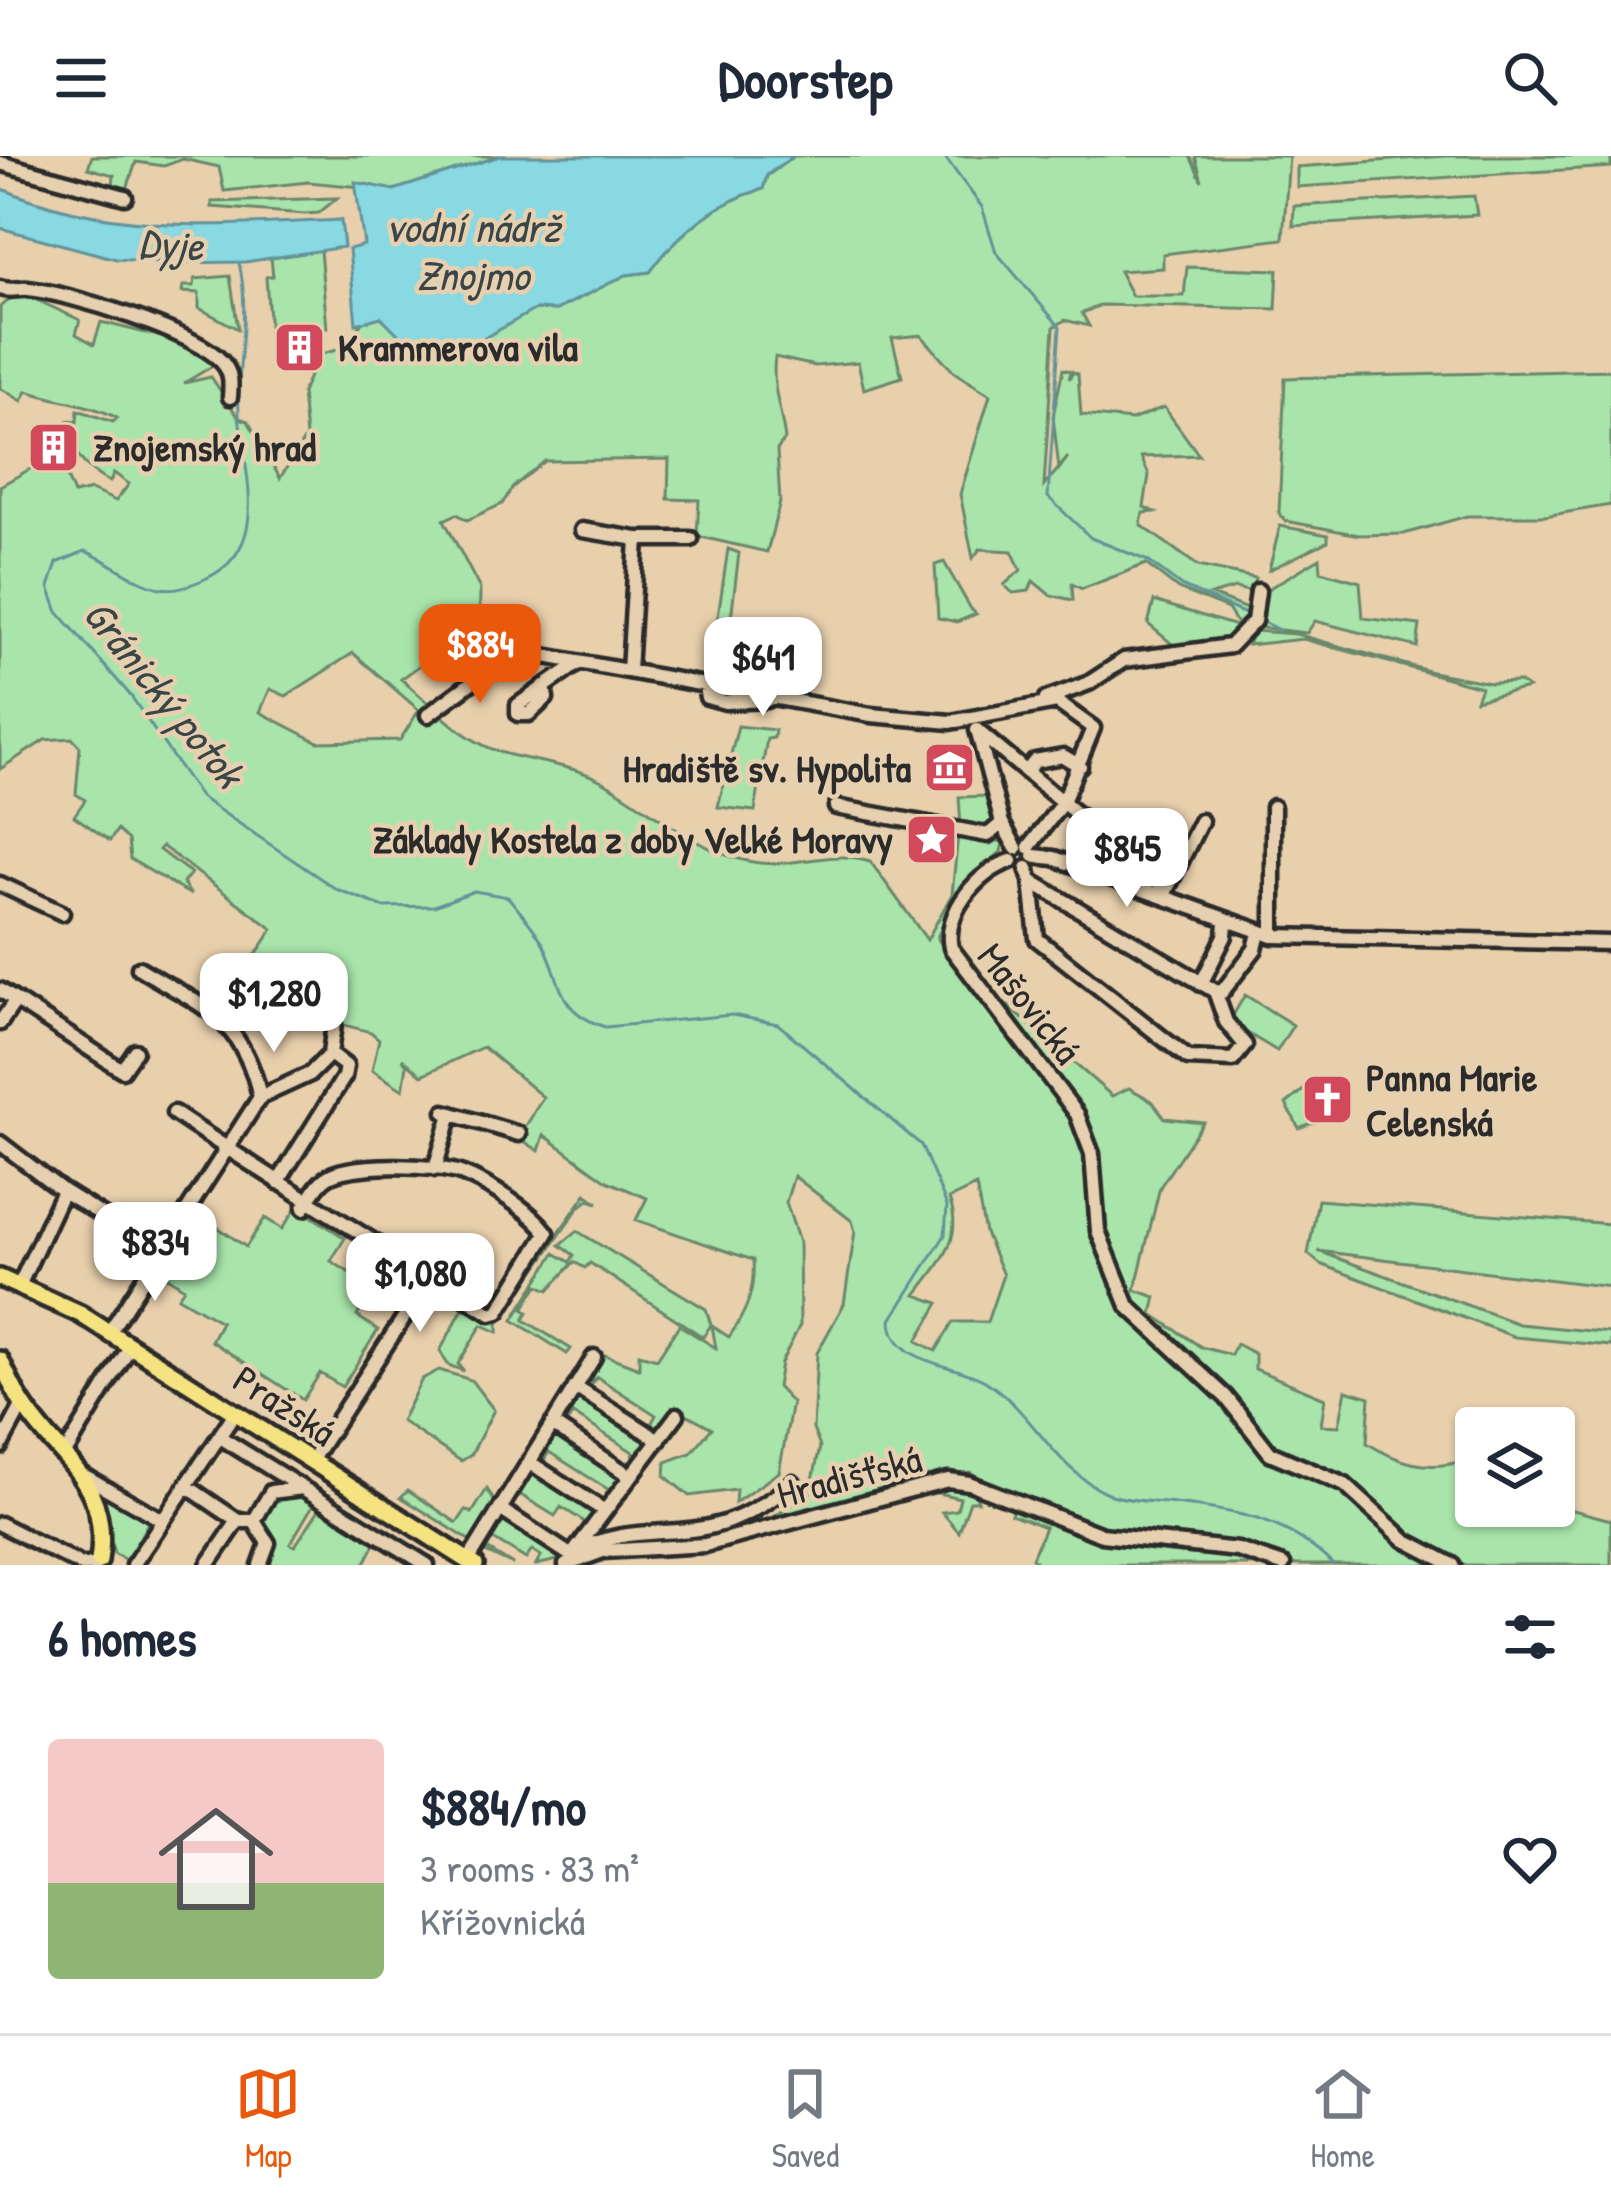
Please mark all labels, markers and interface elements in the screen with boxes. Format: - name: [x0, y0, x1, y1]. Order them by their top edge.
- text: Doorstep: [719, 42, 892, 115]
- icon: menu: [48, 45, 114, 111]
- icon: search: [1497, 45, 1563, 111]
- water label: vodní nádrž Znojmo: [386, 198, 563, 303]
- water label: Dyje: [137, 213, 207, 274]
- building icon: Krammerova vila: [271, 319, 327, 375]
- place label: Krammerova vila: [338, 320, 579, 373]
- building icon: Znojemský hrad: [26, 419, 82, 475]
- place label: Znojemský hrad: [93, 420, 317, 474]
- water label: Gránický potok: [70, 587, 260, 802]
- pin: $884: [409, 604, 551, 706]
- text: $884: [446, 616, 514, 669]
- pin: $641: [692, 617, 834, 719]
- text: $641: [731, 629, 795, 682]
- museum icon: Hradiště sv. Hypolita: [922, 740, 978, 796]
- place label: Hradiště sv. Hypolita: [623, 741, 912, 795]
- pin: $845: [1056, 808, 1198, 910]
- place icon: Základy Kostela z doby Velké Moravy: [904, 811, 960, 867]
- place label: Základy Kostela z doby Velké Moravy: [373, 812, 893, 866]
- text: $845: [1093, 820, 1161, 873]
- street label: Mašovická: [966, 931, 1094, 1074]
- pin: $1,280: [176, 953, 372, 1055]
- text: $1,280: [227, 965, 321, 1018]
- place label: Panna Marie Celenská: [1366, 1050, 1538, 1148]
- church icon: Panna Marie Celenská: [1299, 1071, 1355, 1127]
- pin: $834: [84, 1202, 226, 1304]
- text: $834: [121, 1214, 189, 1267]
- pin: $1,080: [322, 1233, 518, 1335]
- text: $1,080: [373, 1245, 467, 1298]
- street label: Pražská: [224, 1352, 347, 1457]
- map controls: [1455, 1407, 1575, 1527]
- button: layers: [1455, 1407, 1575, 1527]
- street label: Hradišťská: [771, 1431, 927, 1520]
- text: 6 homes: [48, 1603, 197, 1672]
- icon: filters: [1497, 1604, 1563, 1670]
- text: $884/mo: [420, 1772, 586, 1841]
- icon: home: [144, 1787, 288, 1931]
- icon: heart: [1497, 1826, 1563, 1892]
- text: 3 rooms · 83 m²: [420, 1841, 639, 1894]
- text: Křížovnická: [420, 1894, 585, 1947]
- tab: Map: [235, 2061, 301, 2177]
- tab: Saved: [772, 2061, 839, 2177]
- tab: Home: [1310, 2061, 1376, 2177]

